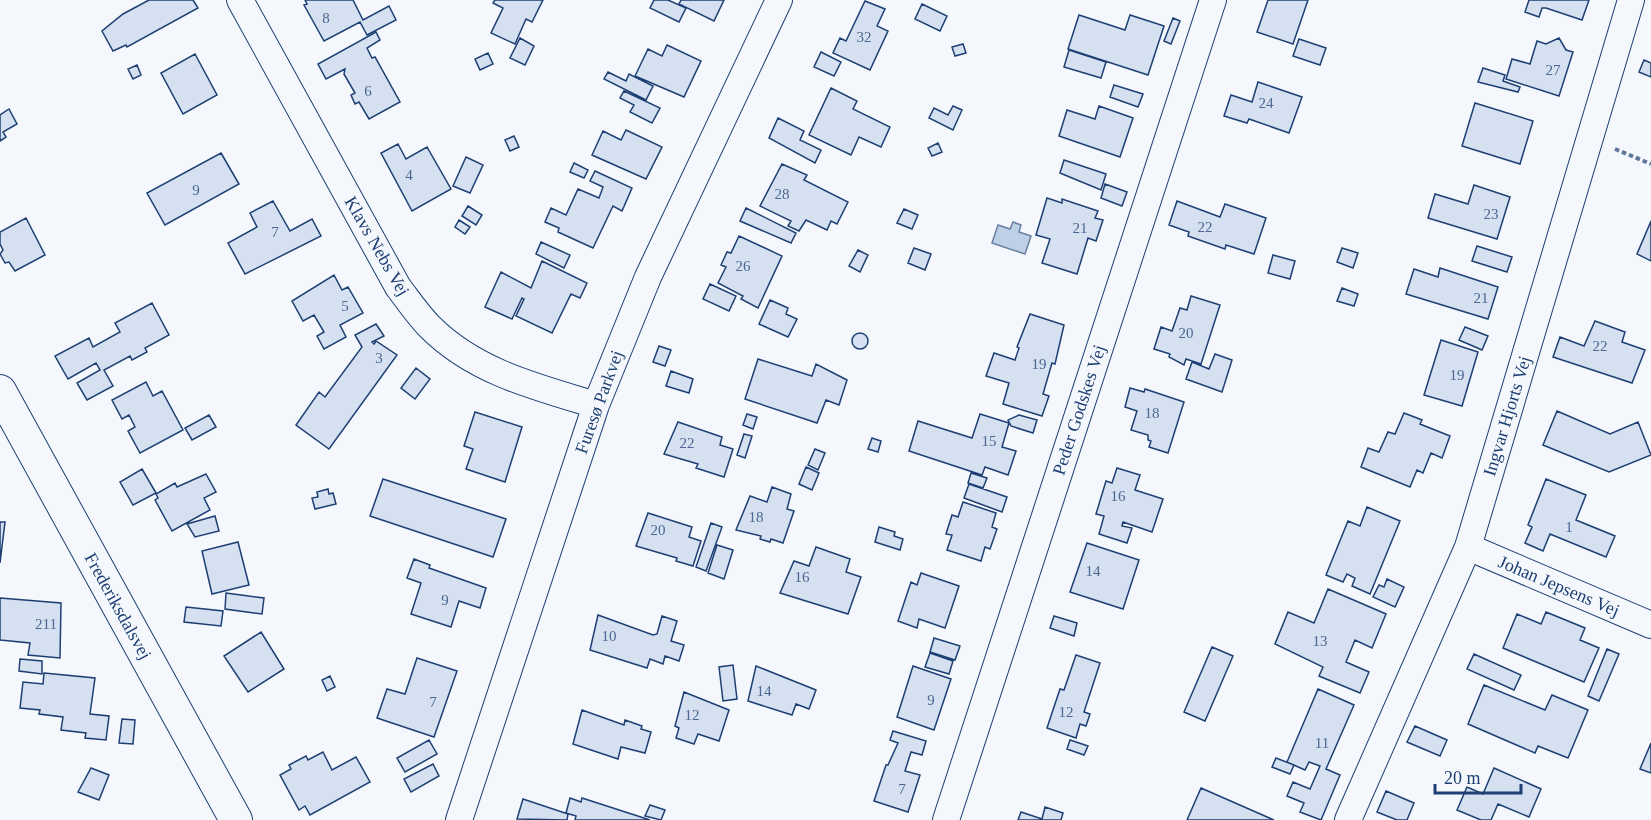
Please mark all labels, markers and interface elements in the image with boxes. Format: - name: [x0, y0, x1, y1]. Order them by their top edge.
- house number: 8: [322, 10, 330, 26]
- house number: 32: [857, 29, 872, 45]
- house number: 27: [1546, 62, 1561, 78]
- house number: 6: [364, 83, 372, 99]
- house number: 24: [1259, 95, 1274, 111]
- house number: 4: [405, 167, 413, 183]
- house number: 9: [192, 182, 200, 198]
- house number: 28: [775, 186, 790, 202]
- street label: Klavs Nebs Vej: [340, 193, 414, 299]
- house number: 23: [1484, 206, 1499, 222]
- house number: 22: [1198, 219, 1213, 235]
- house number: 21: [1073, 220, 1088, 236]
- house number: 7: [271, 224, 279, 240]
- house number: 26: [736, 258, 751, 274]
- house number: 21: [1474, 290, 1489, 306]
- house number: 5: [341, 298, 349, 314]
- house number: 20: [1179, 325, 1194, 341]
- house number: 22: [1593, 338, 1608, 354]
- street label: Peder Godskes Vej: [1049, 342, 1109, 478]
- street label: Furesø Parkvej: [571, 348, 627, 456]
- house number: 3: [375, 350, 383, 366]
- street label: Ingvar Hjorts Vej: [1479, 353, 1535, 479]
- house number: 19: [1032, 356, 1047, 372]
- house number: 19: [1450, 367, 1465, 383]
- house number: 18: [1145, 405, 1160, 421]
- house number: 15: [982, 433, 997, 449]
- house number: 22: [680, 435, 695, 451]
- house number: 16: [1111, 488, 1126, 504]
- house number: 18: [749, 509, 764, 525]
- house number: 1: [1565, 519, 1573, 535]
- house number: 20: [651, 522, 666, 538]
- street label: Frederiksdalsvej: [80, 549, 156, 663]
- street label: Johan Jepsens Vej: [1495, 551, 1623, 621]
- house number: 14: [1086, 563, 1101, 579]
- house number: 16: [795, 569, 810, 585]
- house number: 9: [441, 592, 449, 608]
- house number: 211: [35, 616, 57, 632]
- house number: 10: [602, 628, 617, 644]
- house number: 13: [1313, 633, 1328, 649]
- house number: 14: [757, 683, 772, 699]
- house number: 9: [927, 692, 935, 708]
- house number: 7: [429, 694, 437, 710]
- house number: 12: [1059, 704, 1074, 720]
- house number: 12: [685, 707, 700, 723]
- house number: 11: [1315, 735, 1329, 751]
- scale bar: [1435, 757, 1520, 795]
- text: 20 m: [1444, 768, 1481, 788]
- house number: 7: [898, 781, 906, 797]

